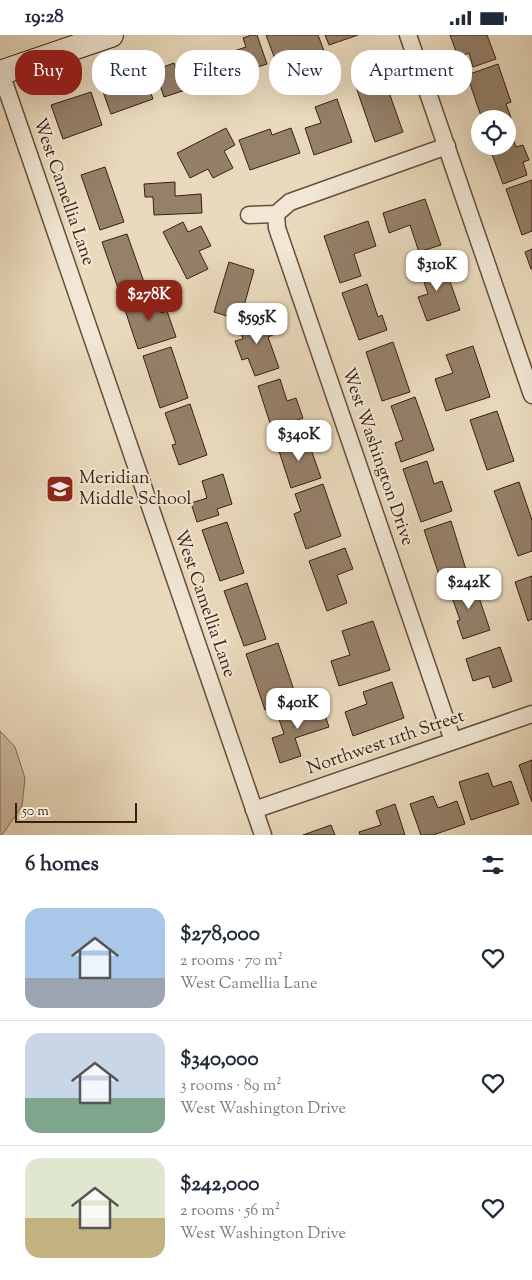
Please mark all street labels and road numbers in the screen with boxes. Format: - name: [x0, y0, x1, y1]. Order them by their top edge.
- street label: West Camellia Lane: [26, 115, 100, 269]
- street label: West Washington Drive: [334, 365, 420, 549]
- street label: West Camellia Lane: [167, 527, 241, 681]
- street label: Northwest 11th Street: [304, 704, 468, 782]

